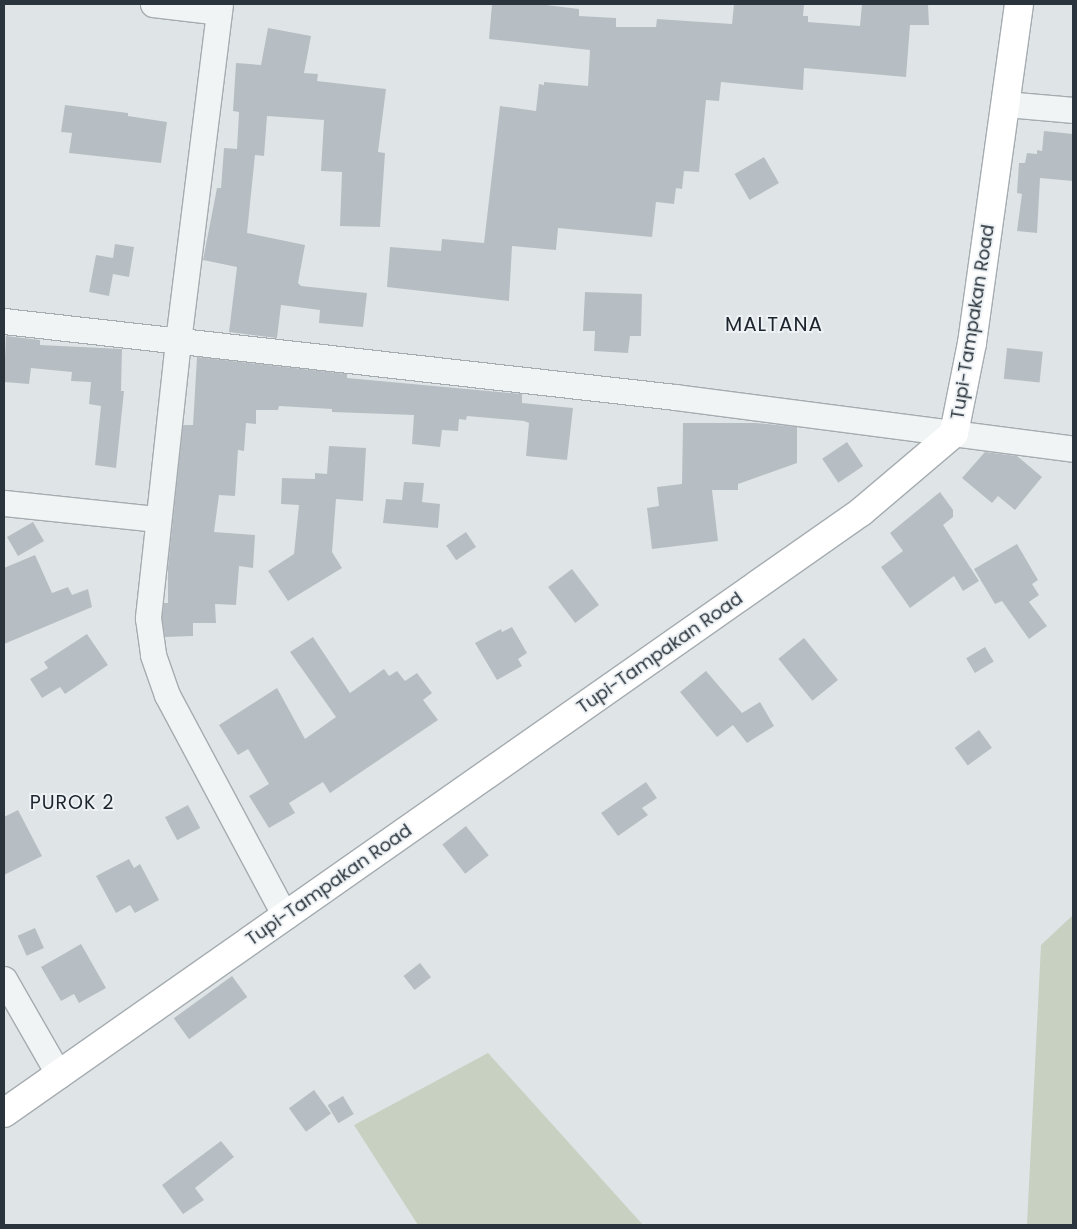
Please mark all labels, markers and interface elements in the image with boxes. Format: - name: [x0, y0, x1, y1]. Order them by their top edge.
- street label: Tupi-Tampakan Road: [947, 223, 999, 421]
- district label: MALTANA: [724, 312, 824, 336]
- street label: Tupi-Tampakan Road: [573, 588, 747, 718]
- district label: PUROK 2: [29, 792, 115, 814]
- street label: Tupi-Tampakan Road: [242, 820, 416, 950]

